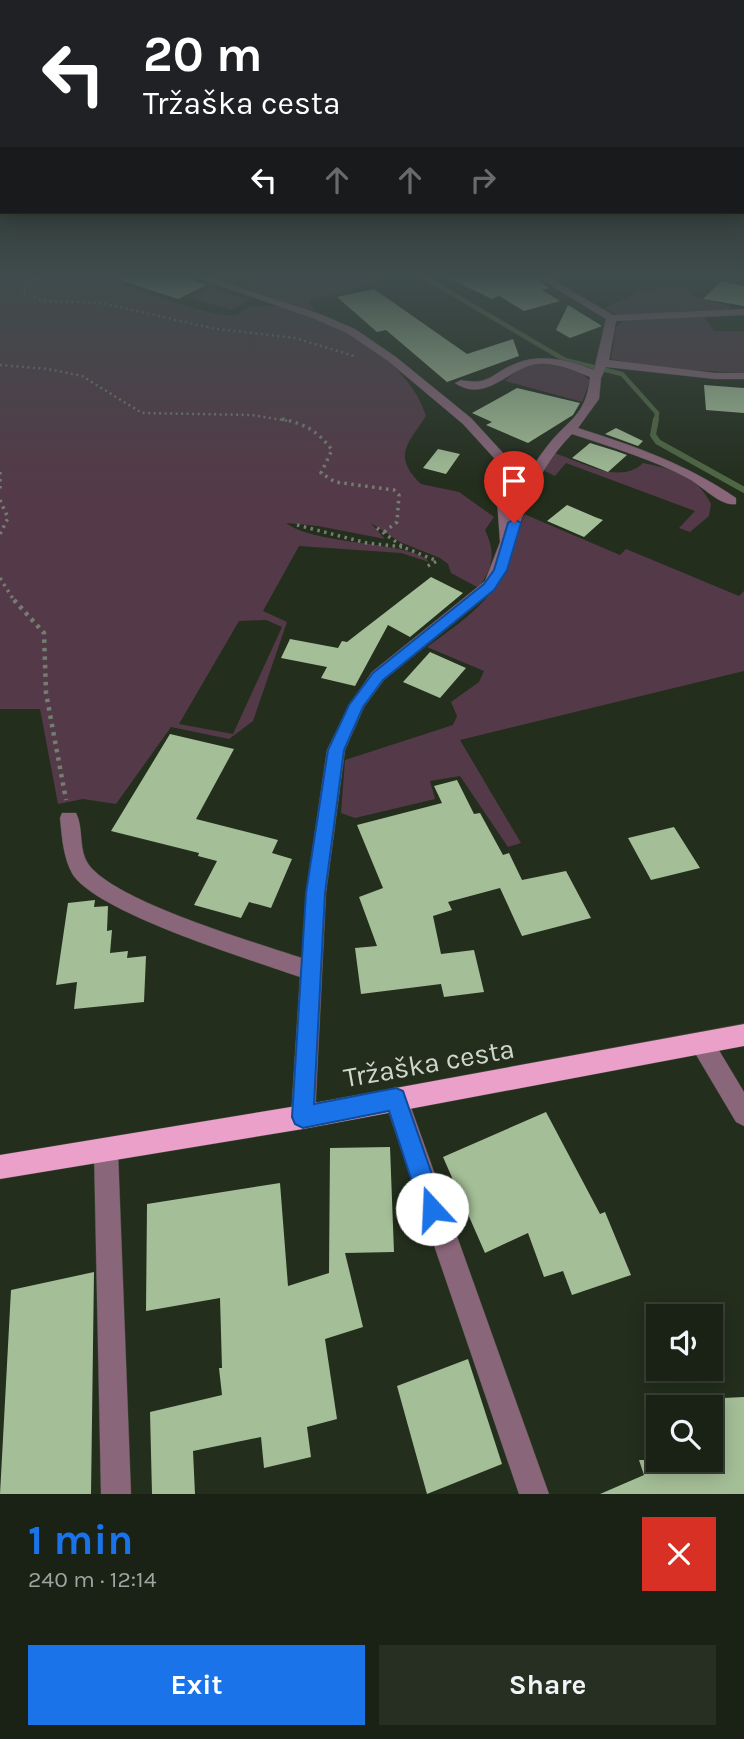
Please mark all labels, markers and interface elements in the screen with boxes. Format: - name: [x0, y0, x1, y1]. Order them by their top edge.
- text: 20 m: [143, 26, 263, 83]
- icon: left: [28, 28, 119, 119]
- text: Tržaška cesta: [143, 85, 341, 122]
- icon: left: [245, 161, 283, 199]
- icon: ahead: [318, 161, 356, 199]
- icon: ahead: [391, 161, 429, 199]
- icon: right: [464, 161, 502, 199]
- pin: [484, 451, 544, 523]
- icon: arrive: [495, 462, 533, 500]
- street label: Tržaška cesta: [341, 1032, 517, 1094]
- position arrow: [395, 1172, 469, 1246]
- map controls: [646, 1304, 723, 1472]
- button: sound: [646, 1304, 723, 1381]
- button: search: [646, 1395, 723, 1472]
- text: 1 min: [28, 1515, 133, 1565]
- button: close: [642, 1517, 716, 1591]
- text: 240 m · 12:14: [28, 1566, 157, 1593]
- button: Exit: [28, 1645, 365, 1725]
- button: Share: [379, 1645, 716, 1725]

